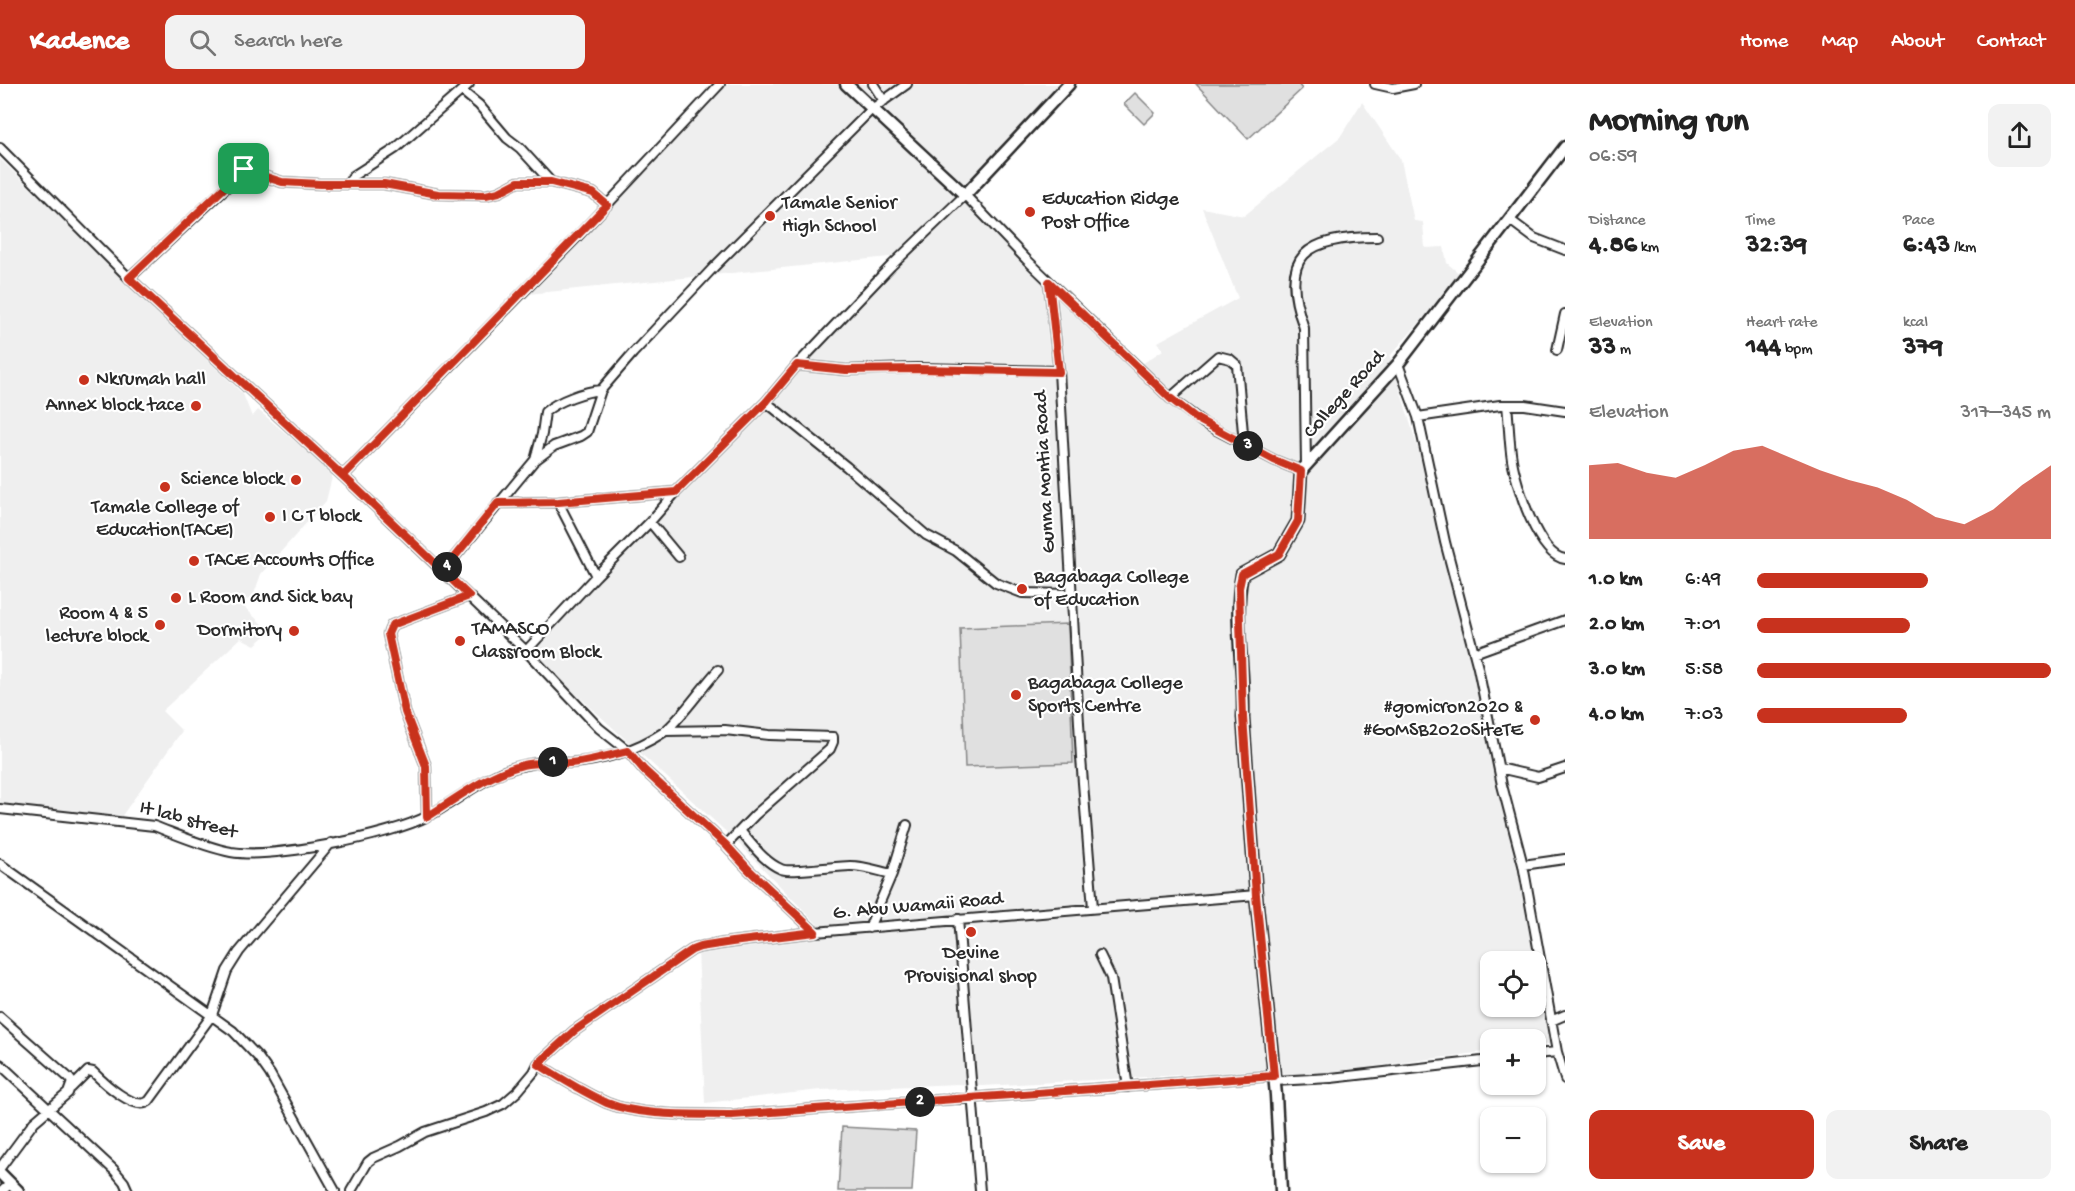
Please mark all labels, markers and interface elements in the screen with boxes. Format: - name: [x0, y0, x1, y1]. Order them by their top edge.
- search box: [165, 15, 585, 69]
- text: Kadence: [30, 26, 129, 59]
- icon: search: [186, 26, 219, 59]
- text: Search here: [234, 29, 342, 55]
- text: Home: [1740, 30, 1788, 55]
- text: Map: [1821, 30, 1858, 55]
- text: About: [1891, 30, 1944, 55]
- text: Contact: [1977, 30, 2045, 55]
- text: Morning run: [1589, 104, 1749, 142]
- button: share: [1988, 104, 2051, 167]
- pin: [218, 143, 269, 194]
- text: 06:59: [1589, 146, 1637, 169]
- icon: arrive: [227, 152, 260, 185]
- place label: Education Ridge Post Office: [1041, 189, 1179, 235]
- place label: Tamale Senior High School: [781, 193, 898, 239]
- marker: Education Ridge Post Office: [1023, 205, 1037, 219]
- marker: Tamale Senior High School: [763, 209, 777, 223]
- text: Distance: [1589, 212, 1646, 231]
- text: Time: [1746, 212, 1775, 231]
- text: Pace: [1903, 212, 1934, 231]
- text: 4.86: [1589, 231, 1637, 262]
- text: 32:39: [1746, 231, 1807, 262]
- text: 6:43: [1903, 231, 1950, 262]
- text: km: [1637, 239, 1659, 258]
- text: /km: [1950, 239, 1976, 258]
- text: Elevation: [1589, 314, 1653, 333]
- text: Heart rate: [1746, 314, 1818, 333]
- text: kcal: [1903, 314, 1928, 333]
- text: 33: [1589, 333, 1616, 364]
- text: 144: [1746, 333, 1781, 364]
- text: 379: [1903, 333, 1943, 364]
- text: m: [1616, 341, 1631, 360]
- text: bpm: [1781, 341, 1813, 360]
- street label: College Road: [1299, 345, 1392, 444]
- place label: Nkrumah hall: [96, 369, 206, 392]
- marker: Nkrumah hall: [77, 373, 91, 387]
- street label: Gunna Montia Road: [1030, 388, 1062, 554]
- place label: Annex block tace: [45, 395, 185, 418]
- marker: Annex block tace: [189, 399, 203, 413]
- text: Elevation: [1589, 402, 1669, 425]
- text: 317–345 m: [1961, 402, 2051, 425]
- pin: 3: [1233, 431, 1263, 461]
- text: 3: [1244, 436, 1252, 455]
- place label: Science block: [181, 469, 286, 492]
- marker: Science block: [289, 473, 303, 487]
- marker: Tamale College of Education(TACE): [158, 480, 172, 494]
- place label: Tamale College of Education(TACE): [91, 497, 240, 543]
- place label: I C T block: [282, 506, 363, 529]
- marker: I C T block: [263, 510, 277, 524]
- place label: TACE Accounts Office: [205, 550, 375, 573]
- pin: 4: [432, 552, 462, 582]
- marker: TACE Accounts Office: [187, 554, 201, 568]
- text: 4: [443, 557, 451, 576]
- place label: Bagabaga College of Education: [1033, 567, 1189, 613]
- text: 1.0 km: [1589, 569, 1643, 592]
- text: 6:49: [1685, 569, 1721, 592]
- marker: Bagabaga College of Education: [1015, 582, 1029, 596]
- place label: L Room and Sick bay: [188, 587, 353, 610]
- marker: L Room and Sick bay: [169, 591, 183, 605]
- place label: Room 4 & 5 lecture block: [46, 603, 150, 649]
- text: 2.0 km: [1589, 614, 1644, 637]
- text: 7:01: [1685, 614, 1721, 637]
- marker: Room 4 & 5 lecture block: [153, 618, 167, 632]
- place label: TAMASCO Classroom Block: [471, 619, 603, 665]
- place label: Dormitory: [195, 620, 282, 643]
- marker: Dormitory: [287, 624, 301, 638]
- marker: TAMASCO Classroom Block: [453, 634, 467, 648]
- text: 3.0 km: [1589, 659, 1645, 682]
- text: 5:58: [1685, 659, 1723, 682]
- place label: Bagabaga College Sports Centre: [1027, 673, 1183, 719]
- marker: Bagabaga College Sports Centre: [1009, 688, 1023, 702]
- place label: #gomicron2020 & #GoMSB2020SiteTE: [1363, 697, 1525, 743]
- text: 4.0 km: [1589, 704, 1644, 727]
- text: 7:03: [1685, 704, 1723, 727]
- marker: #gomicron2020 & #GoMSB2020SiteTE: [1528, 713, 1542, 727]
- pin: 1: [538, 747, 568, 777]
- text: 1: [550, 752, 556, 771]
- street label: It lab street: [137, 797, 241, 846]
- street label: G. Abu Wamaii Road: [832, 888, 1006, 926]
- marker: Devine Provisional shop: [964, 925, 978, 939]
- place label: Devine Provisional shop: [904, 943, 1037, 989]
- map controls: [1480, 951, 1546, 1173]
- button: locate: [1480, 951, 1546, 1017]
- button: +: [1480, 1029, 1546, 1095]
- pin: 2: [905, 1087, 935, 1117]
- text: 2: [916, 1092, 924, 1111]
- button: −: [1480, 1107, 1546, 1173]
- button: Save: [1589, 1110, 1814, 1179]
- button: Share: [1826, 1110, 2051, 1179]

